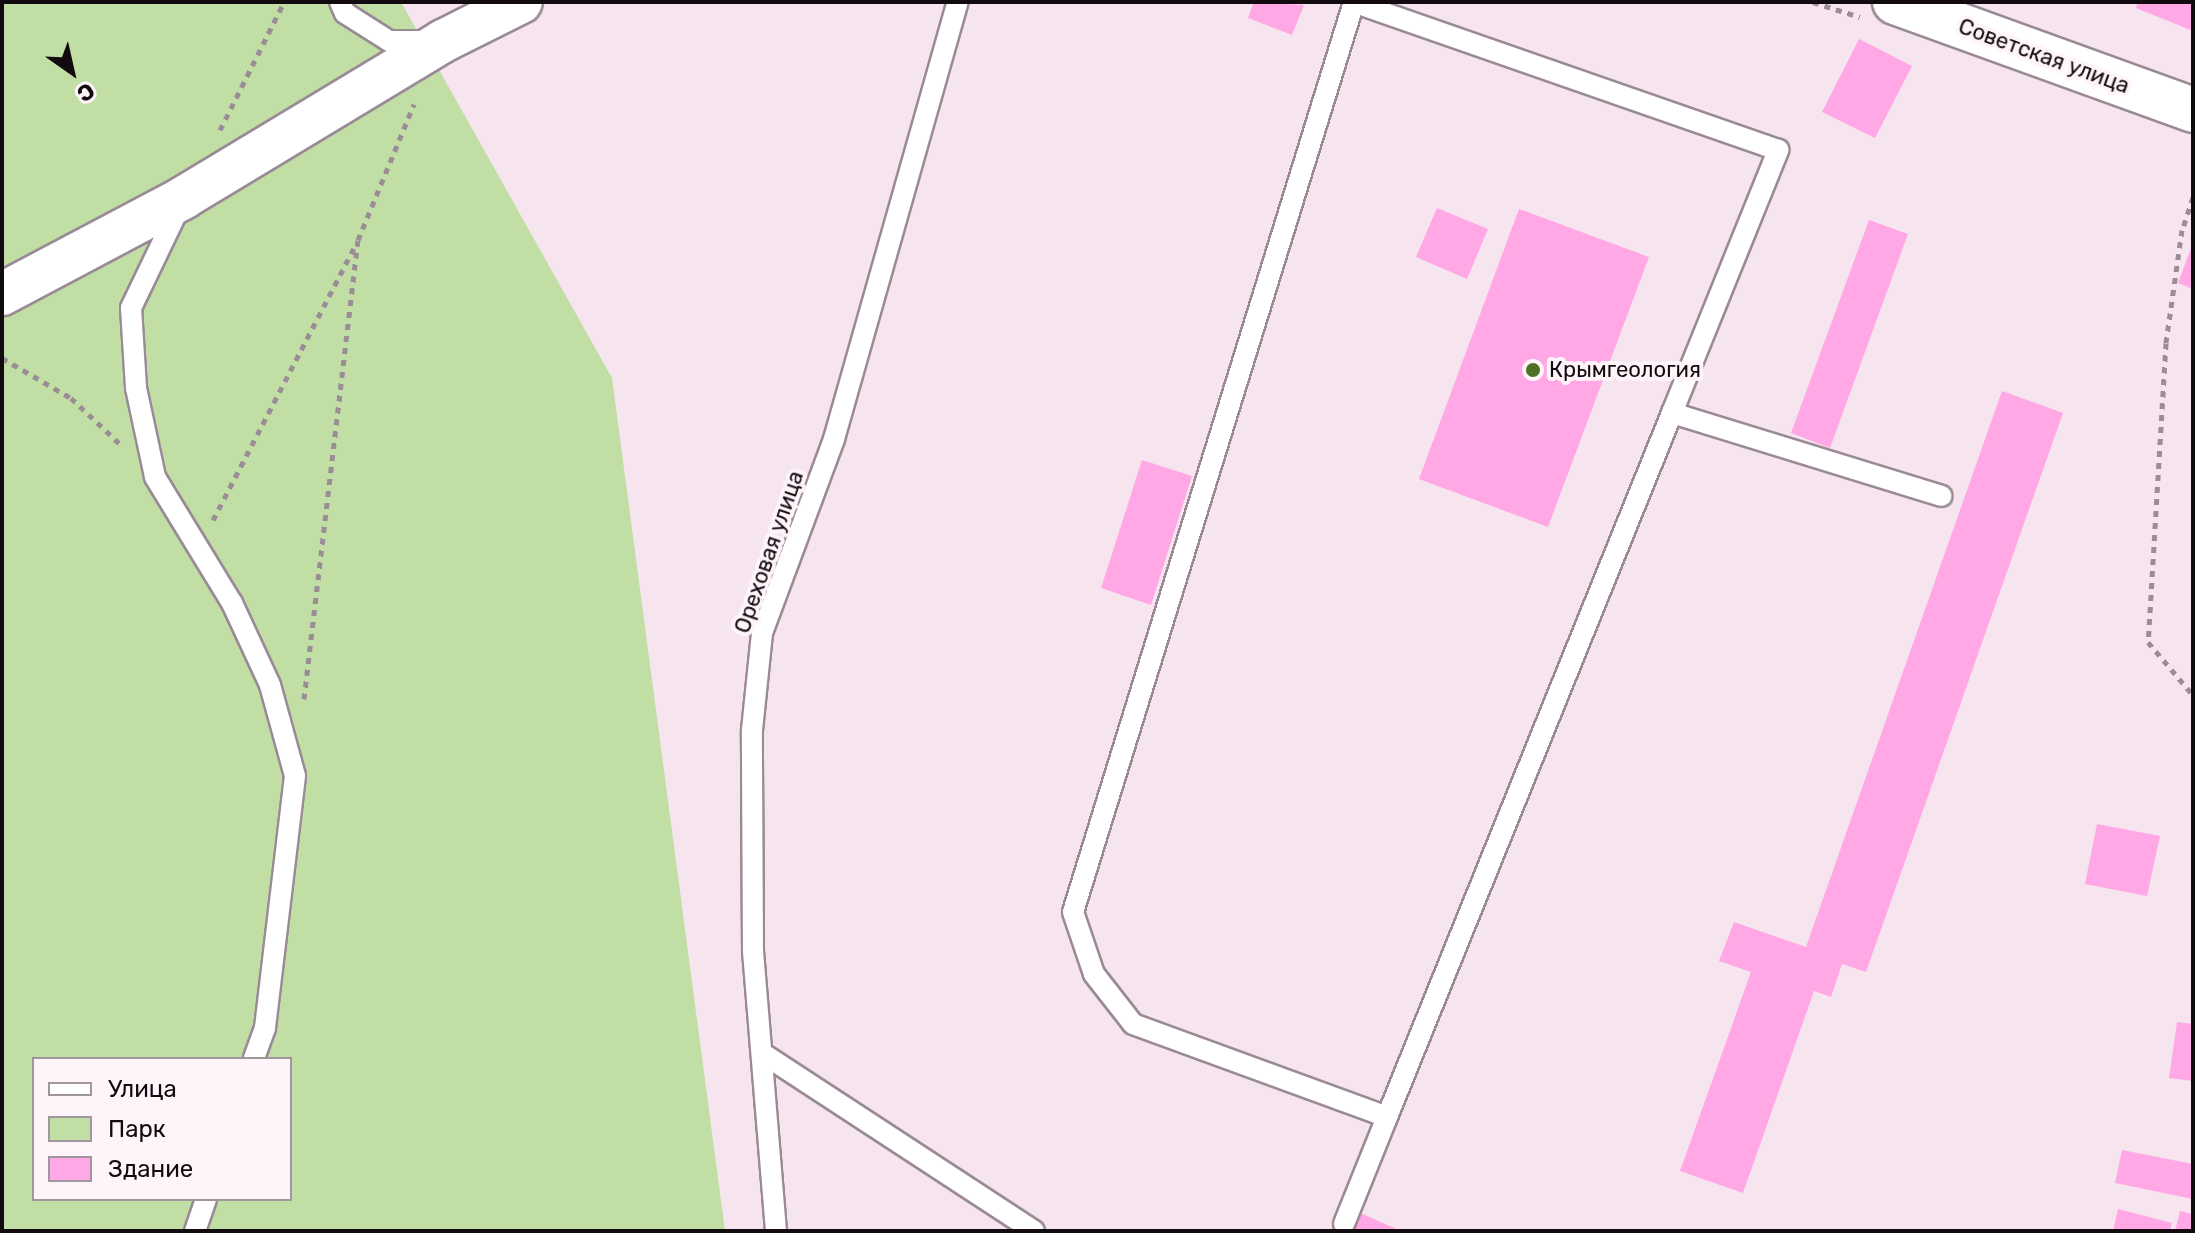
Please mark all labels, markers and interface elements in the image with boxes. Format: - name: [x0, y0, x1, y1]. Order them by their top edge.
- street label: Советская улица: [1955, 13, 2133, 99]
- north arrow: [32, 32, 112, 112]
- text: С: [72, 77, 100, 108]
- place label: Крымгеология: [1549, 357, 1701, 383]
- marker: Крымгеология: [1524, 361, 1542, 379]
- street label: Ореховая улица: [729, 467, 809, 637]
- legend: [32, 1057, 292, 1201]
- text: Улица: [108, 1075, 177, 1103]
- text: Парк: [108, 1115, 166, 1143]
- text: Здание: [108, 1155, 193, 1183]

